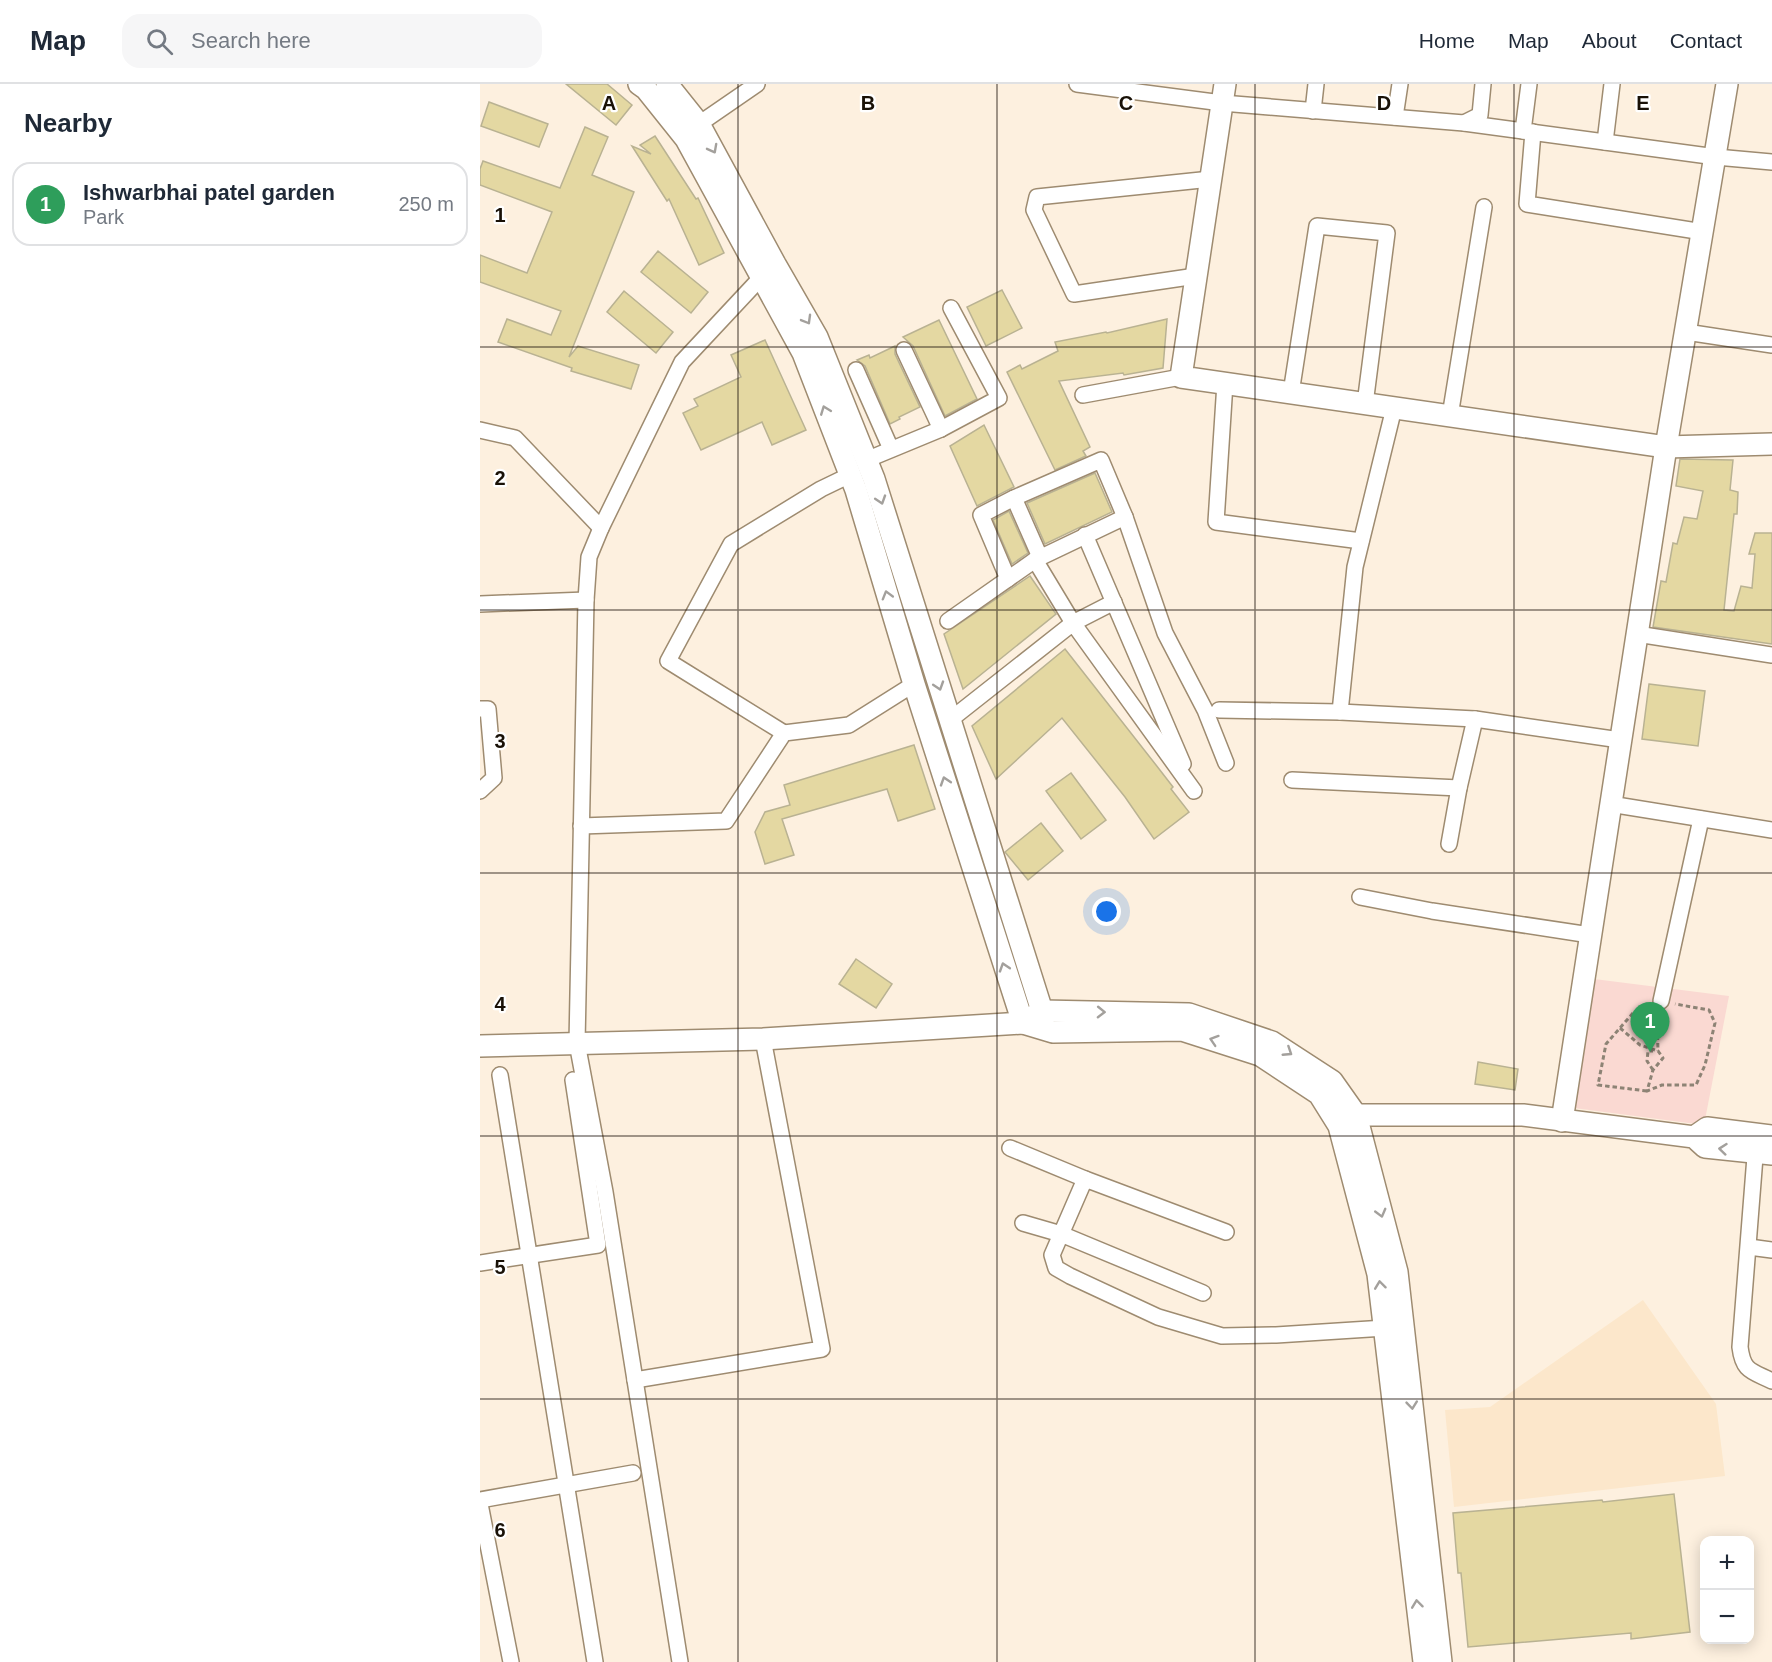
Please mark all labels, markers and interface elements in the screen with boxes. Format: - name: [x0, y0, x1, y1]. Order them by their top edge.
- search box: [122, 14, 542, 68]
- text: Map: [30, 25, 86, 56]
- icon: search: [143, 25, 176, 58]
- text: Search here: [191, 28, 311, 53]
- text: Home: [1419, 29, 1475, 52]
- text: Map: [1508, 29, 1549, 52]
- text: About: [1582, 29, 1637, 52]
- text: Contact: [1670, 29, 1742, 52]
- text: A: [602, 92, 616, 114]
- text: B: [861, 92, 875, 114]
- text: C: [1119, 92, 1133, 114]
- text: D: [1377, 92, 1391, 114]
- text: E: [1636, 92, 1650, 114]
- text: Nearby: [24, 108, 112, 138]
- one-way arrow: [706, 142, 717, 153]
- text: Ishwarbhai patel garden: [83, 180, 335, 205]
- text: 1: [40, 193, 51, 215]
- text: 250 m: [398, 193, 454, 215]
- text: 1: [494, 204, 506, 226]
- text: Park: [83, 206, 124, 228]
- one-way arrow: [800, 313, 811, 324]
- one-way arrow: [820, 406, 832, 417]
- text: 2: [494, 467, 506, 489]
- one-way arrow: [873, 494, 886, 505]
- one-way arrow: [882, 590, 894, 601]
- one-way arrow: [932, 680, 945, 691]
- text: 3: [494, 730, 506, 752]
- one-way arrow: [939, 776, 952, 787]
- your location: [1092, 897, 1121, 926]
- one-way arrow: [999, 962, 1011, 973]
- text: 4: [494, 993, 506, 1015]
- pin: 1: [1630, 1002, 1670, 1052]
- one-way arrow: [1096, 1006, 1105, 1018]
- one-way arrow: [1209, 1035, 1220, 1047]
- one-way arrow: [1282, 1045, 1292, 1057]
- one-way arrow: [1718, 1143, 1728, 1156]
- one-way arrow: [1374, 1208, 1387, 1218]
- text: 5: [494, 1256, 506, 1278]
- one-way arrow: [1374, 1280, 1387, 1290]
- one-way arrow: [1405, 1400, 1418, 1409]
- text: 6: [494, 1519, 506, 1541]
- map controls: [1700, 1536, 1754, 1644]
- button: +: [1700, 1536, 1754, 1590]
- button: −: [1700, 1590, 1754, 1644]
- one-way arrow: [1411, 1599, 1424, 1608]

